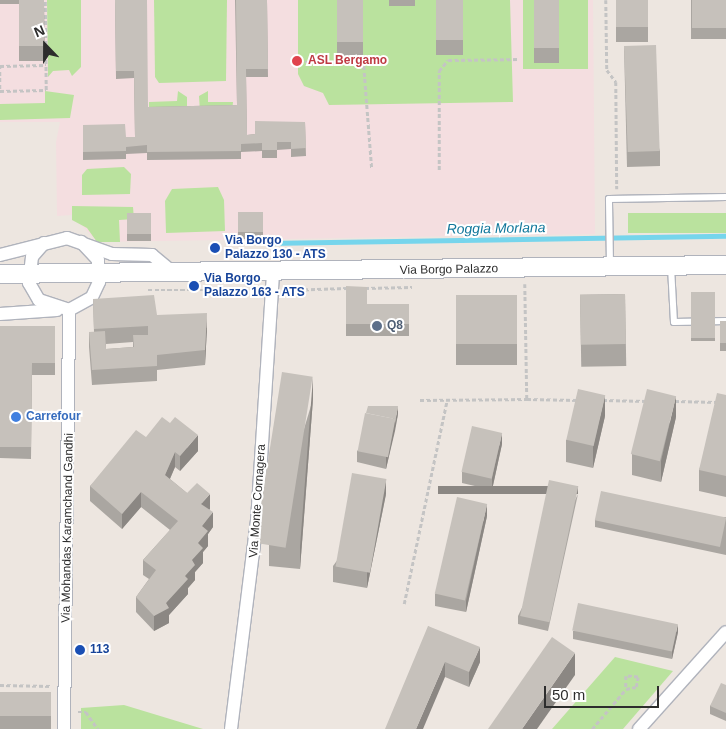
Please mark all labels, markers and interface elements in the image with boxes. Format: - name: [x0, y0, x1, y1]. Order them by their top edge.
- north arrow: [20, 20, 70, 70]
- text: N: [32, 22, 47, 40]
- marker: ASL Bergamo: [290, 54, 304, 68]
- place label: ASL Bergamo: [308, 54, 387, 68]
- water label: Roggia Morlana: [446, 219, 546, 237]
- place label: Via Borgo Palazzo 130 - ATS: [225, 234, 326, 262]
- marker: Via Borgo Palazzo 130 - ATS: [209, 242, 221, 254]
- street label: Via Borgo Palazzo: [400, 262, 498, 278]
- place label: Via Borgo Palazzo 163 - ATS: [204, 272, 305, 300]
- marker: Via Borgo Palazzo 163 - ATS: [188, 280, 200, 292]
- place label: Q8: [387, 319, 403, 333]
- marker: Q8: [371, 320, 383, 332]
- place label: Carrefour: [26, 410, 81, 424]
- marker: Carrefour: [10, 411, 22, 423]
- street label: Via Mohandas Karamchand Gandhi: [59, 433, 77, 623]
- street label: Via Monte Cornagera: [247, 444, 269, 558]
- place label: 113: [90, 643, 109, 657]
- marker: 113: [74, 644, 86, 656]
- scale bar: [546, 676, 661, 708]
- text: 50 m: [552, 686, 585, 703]

